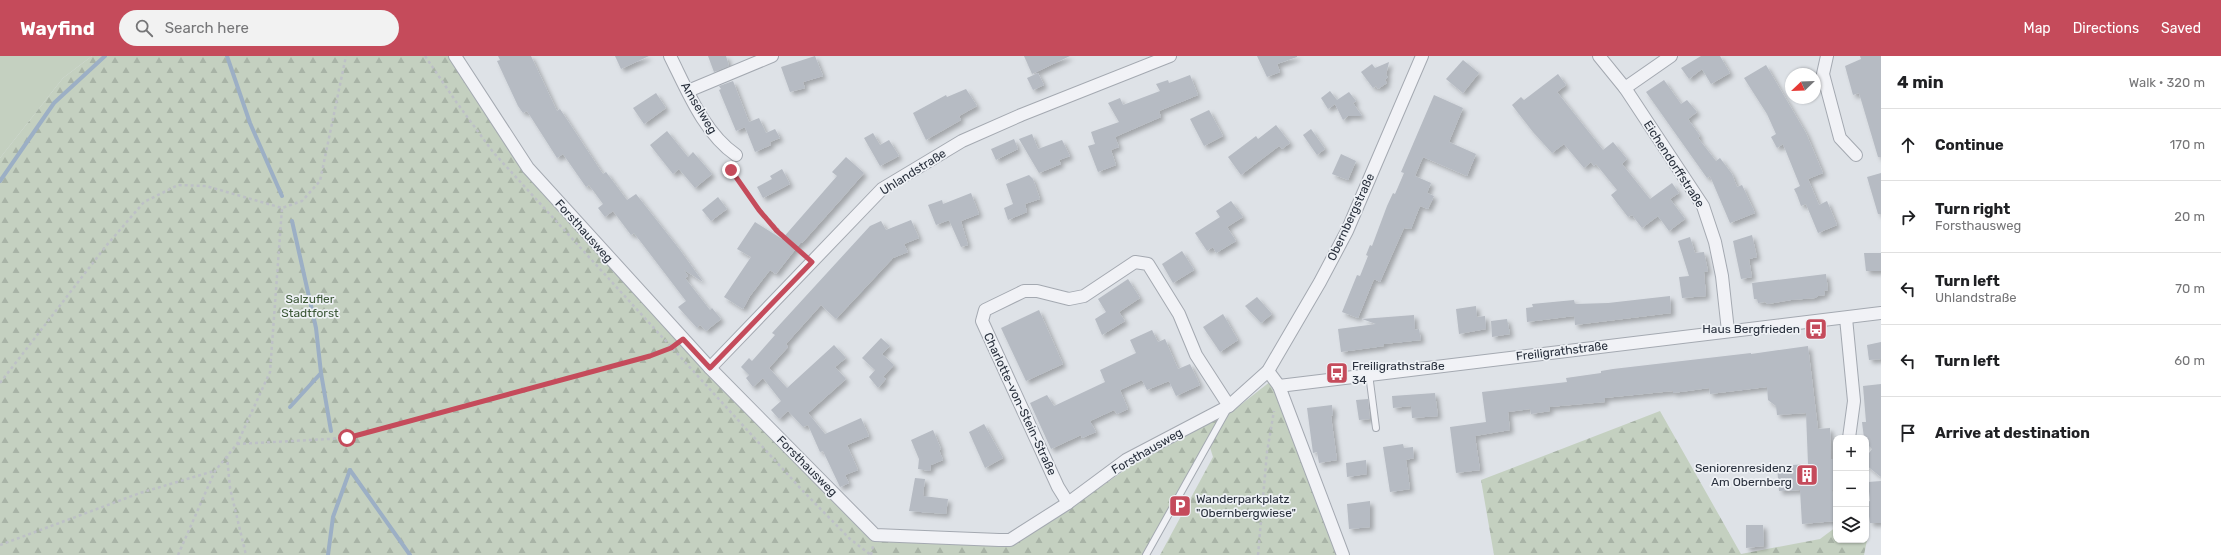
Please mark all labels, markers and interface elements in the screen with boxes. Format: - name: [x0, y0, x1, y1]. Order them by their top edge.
- search box: [119, 10, 399, 46]
- text: Wayfind: [20, 17, 95, 40]
- icon: search: [133, 17, 155, 39]
- text: Search here: [165, 19, 249, 37]
- text: Map: [2024, 20, 2051, 37]
- text: Directions: [2073, 20, 2139, 37]
- text: Saved: [2161, 20, 2201, 37]
- north arrow: [1785, 68, 1821, 104]
- text: 4 min: [1897, 72, 1944, 92]
- text: Walk · 320 m: [2129, 75, 2205, 90]
- street label: Amselweg: [678, 80, 720, 136]
- street label: Eichendorffstraße: [1641, 118, 1707, 210]
- icon: ahead: [1897, 134, 1919, 156]
- text: Continue: [1935, 136, 2004, 154]
- text: 170 m: [2170, 137, 2205, 152]
- street label: Uhlandstraße: [877, 146, 949, 198]
- route end: [722, 161, 740, 179]
- street label: Obernbergstraße: [1325, 171, 1378, 263]
- street label: Forsthausweg: [552, 197, 616, 265]
- text: Turn right: [1935, 200, 2010, 218]
- icon: right: [1897, 206, 1919, 228]
- text: 20 m: [2174, 209, 2205, 224]
- text: Forsthausweg: [1935, 218, 2021, 233]
- text: Turn left: [1935, 272, 2000, 290]
- icon: left: [1897, 278, 1919, 300]
- text: 70 m: [2175, 281, 2205, 296]
- text: Uhlandstraße: [1935, 290, 2017, 305]
- park label: Salzufler Stadtforst: [281, 292, 339, 320]
- bus stop icon: Haus Bergfrieden: [1803, 316, 1829, 342]
- place label: Haus Bergfrieden: [1702, 322, 1800, 336]
- street label: Charlotte-von-Stein-Straße: [981, 330, 1059, 478]
- street label: Freiligrathstraße: [1515, 338, 1609, 364]
- icon: left: [1897, 350, 1919, 372]
- text: Turn left: [1935, 352, 2000, 370]
- text: 60 m: [2174, 353, 2205, 368]
- place label: Freiligrathstraße 34: [1352, 359, 1445, 387]
- bus stop icon: Freiligrathstraße 34: [1324, 360, 1350, 386]
- icon: arrive: [1897, 422, 1919, 444]
- text: Arrive at destination: [1935, 424, 2090, 442]
- street label: Forsthausweg: [1109, 425, 1185, 477]
- route start: [338, 429, 356, 447]
- street label: Forsthausweg: [774, 433, 840, 499]
- map controls: [1833, 435, 1869, 543]
- button: +: [1833, 435, 1869, 471]
- place label: Seniorenresidenz Am Obernberg: [1695, 461, 1792, 489]
- building icon: Seniorenresidenz Am Obernberg: [1794, 462, 1820, 488]
- button: −: [1833, 471, 1869, 507]
- place label: Wanderparkplatz "Obernbergwiese": [1196, 492, 1296, 520]
- parking icon: Wanderparkplatz "Obernbergwiese": [1167, 493, 1193, 519]
- button: layers: [1833, 507, 1869, 543]

